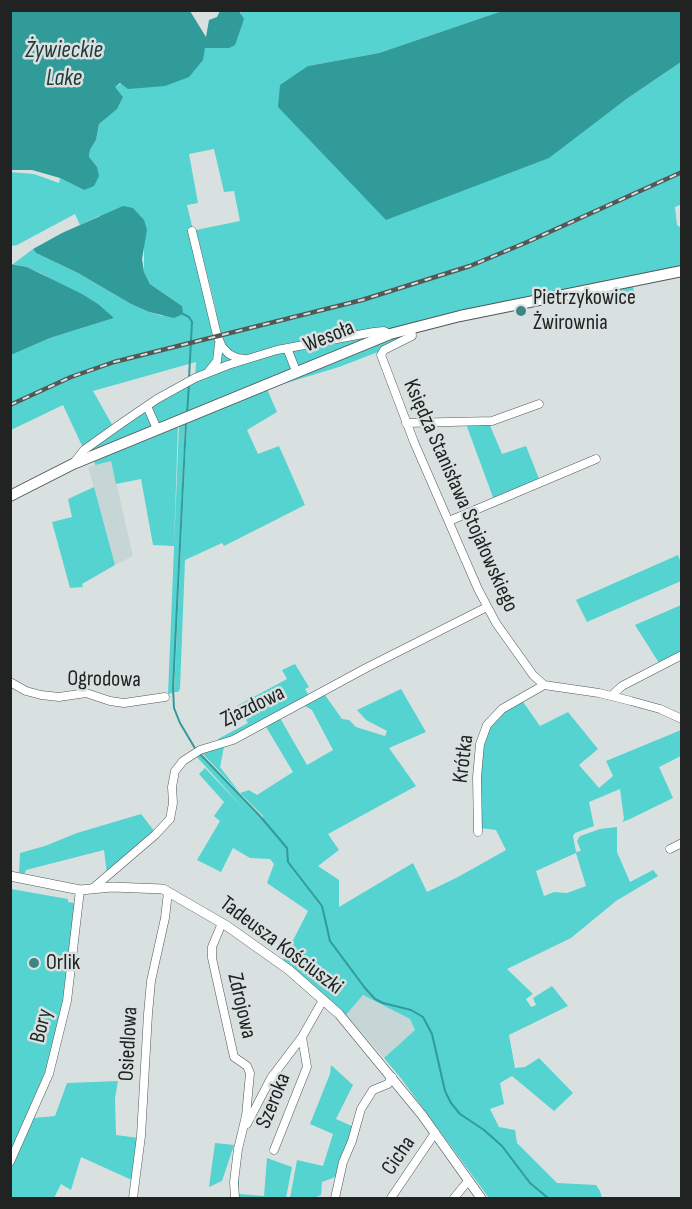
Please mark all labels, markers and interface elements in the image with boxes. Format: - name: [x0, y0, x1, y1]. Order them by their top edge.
- water label: Żywieckie Lake: [25, 37, 103, 93]
- place label: Pietrzykowice Żwirownia: [533, 285, 636, 336]
- marker: Pietrzykowice Żwirownia: [514, 304, 528, 318]
- street label: Wesoła: [300, 315, 358, 359]
- street label: Księdza Stanisława Stojałowskiego: [397, 375, 523, 617]
- street label: Ogrodowa: [67, 666, 141, 694]
- street label: Zjazdowa: [217, 680, 289, 734]
- street label: Krótka: [448, 733, 480, 785]
- street label: Tadeusza Kościuszki: [214, 891, 348, 1001]
- place label: Orlik: [46, 950, 80, 976]
- marker: Orlik: [27, 956, 41, 970]
- street label: Zdrojowa: [221, 971, 261, 1041]
- street label: Bory: [25, 1006, 59, 1046]
- street label: Osiedlowa: [114, 1006, 144, 1082]
- street label: Szeroka: [251, 1069, 297, 1133]
- street label: Cicha: [376, 1131, 422, 1181]

